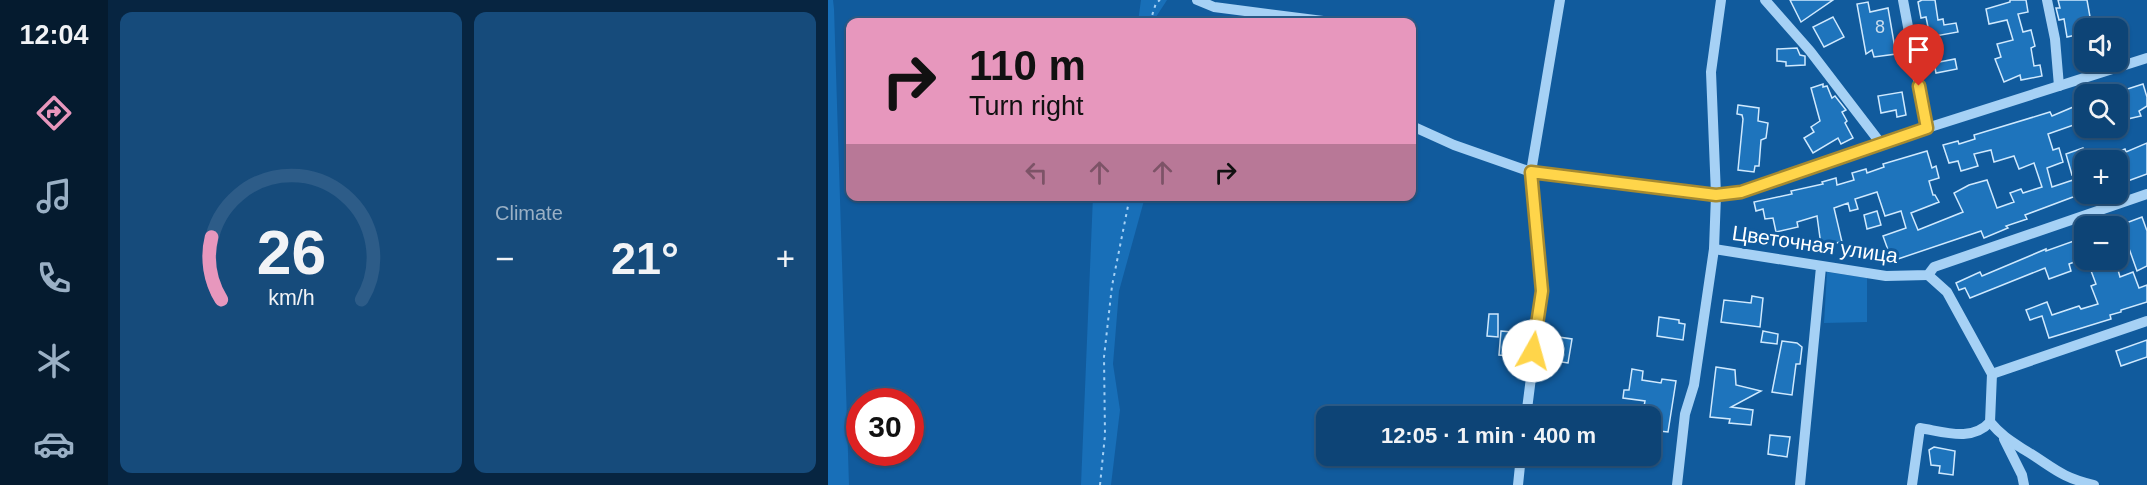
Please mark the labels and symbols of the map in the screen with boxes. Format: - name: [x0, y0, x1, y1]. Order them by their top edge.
- house number: 8: [1875, 17, 1885, 37]
- pin: [1893, 24, 1944, 86]
- street label: Цветочная улица: [1731, 221, 1900, 267]
- position arrow: [1501, 319, 1565, 383]
- speed limit sign: 30: [846, 388, 924, 466]

